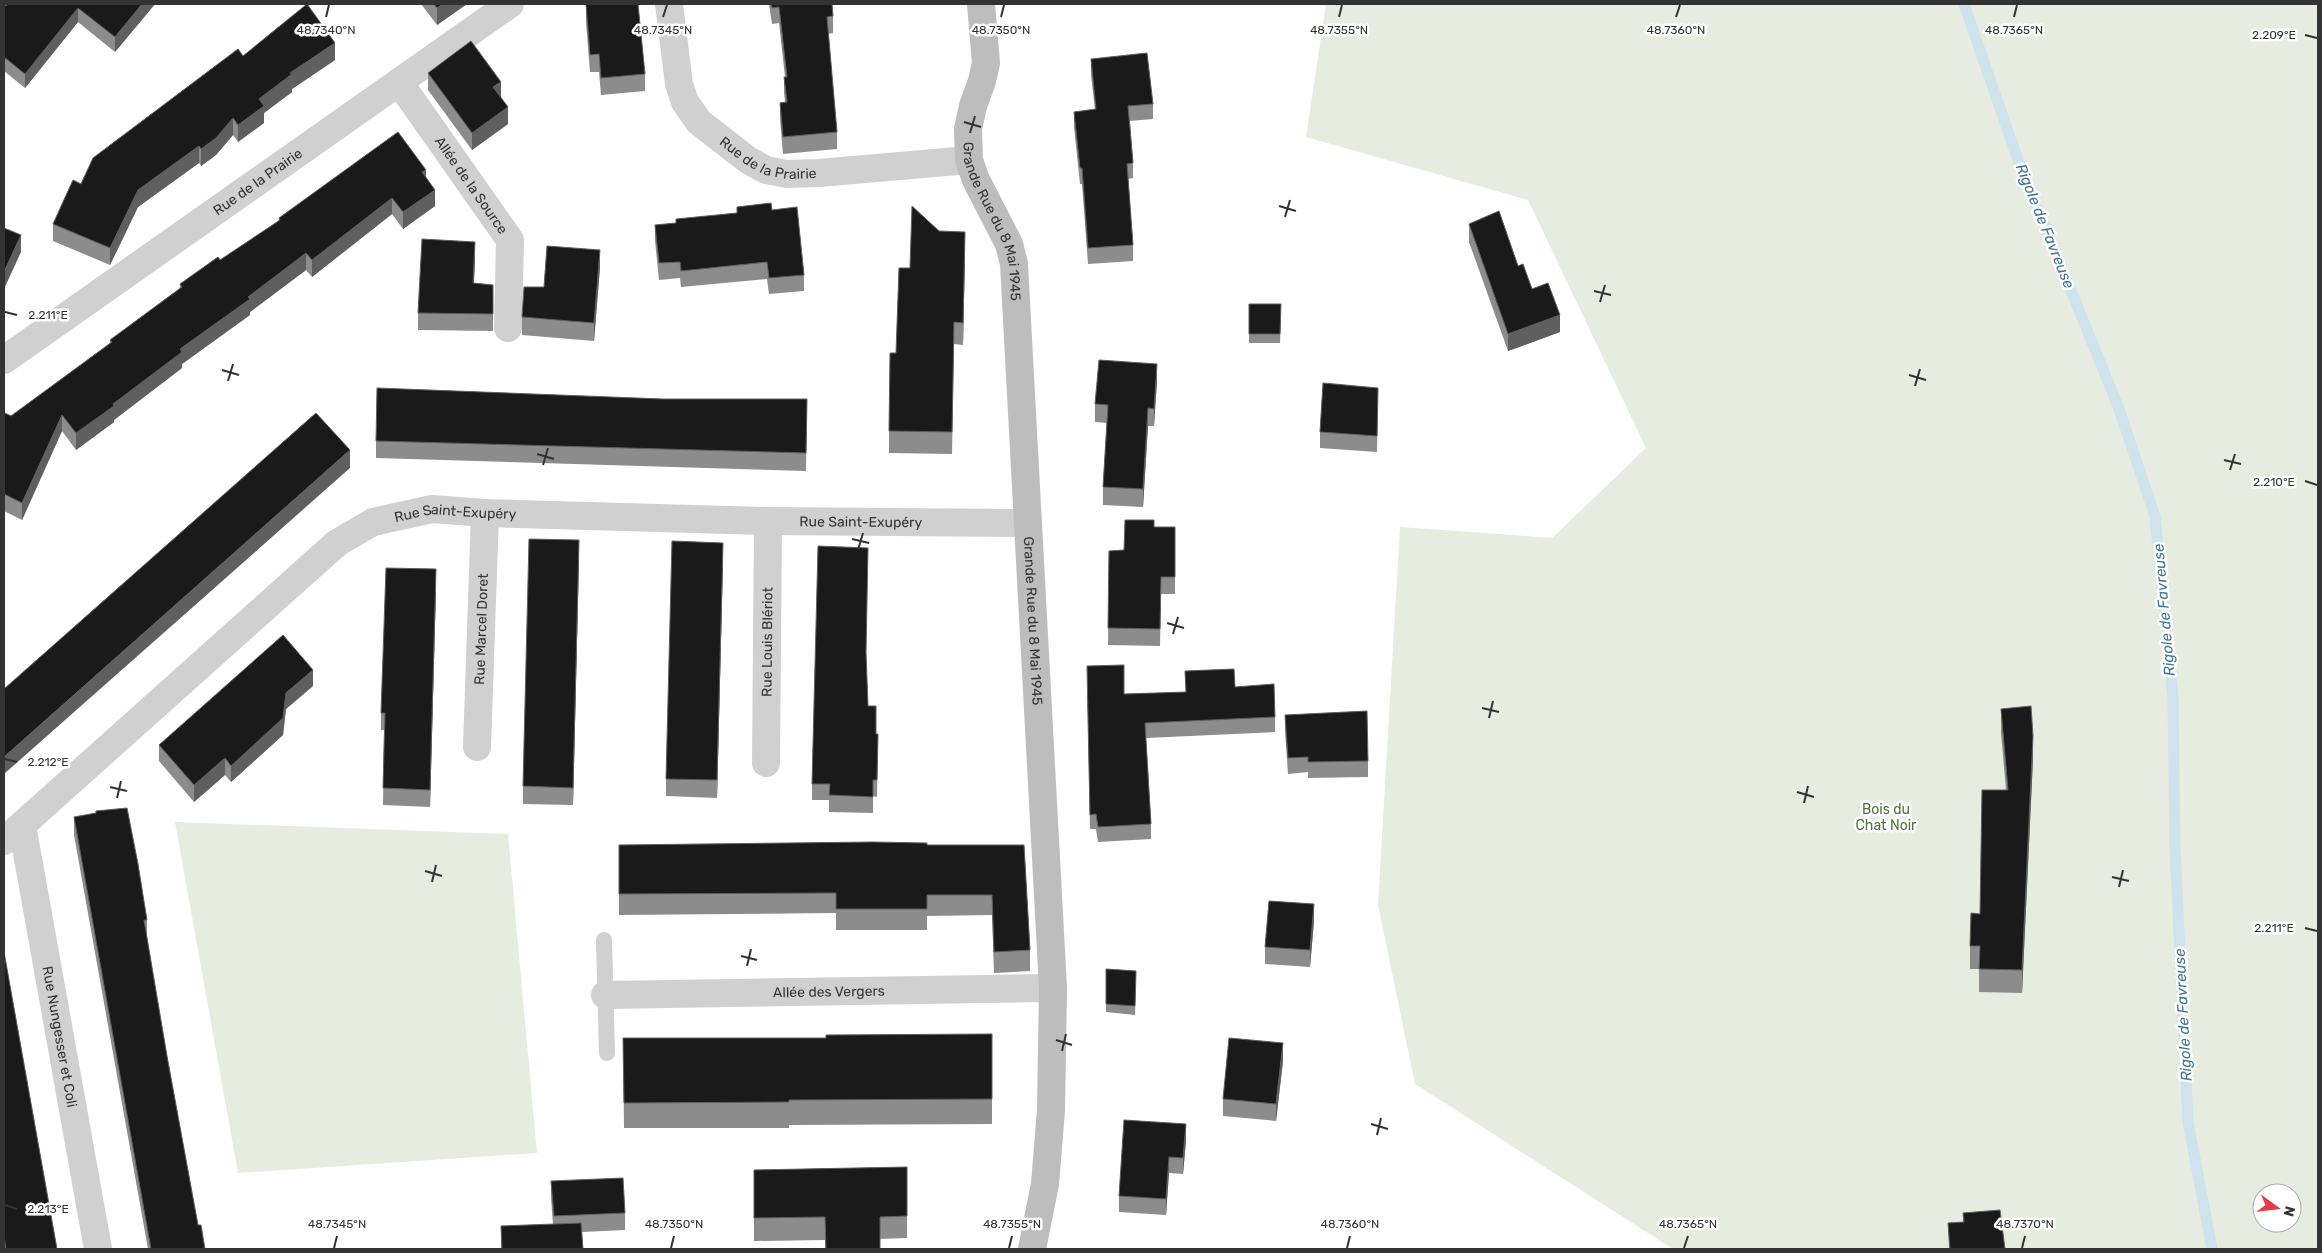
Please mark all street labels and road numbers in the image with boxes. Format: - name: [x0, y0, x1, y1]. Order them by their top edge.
- street label: Allée de la Source: [431, 133, 512, 237]
- street label: Rue de la Prairie: [716, 133, 817, 183]
- street label: Grande Rue du 8 Mai 1945: [960, 142, 1024, 301]
- street label: Rue de la Prairie: [210, 144, 305, 219]
- street label: Rue Saint-Exupéry: [393, 500, 517, 526]
- street label: Rue Saint-Exupéry: [799, 513, 923, 531]
- street label: Grande Rue du 8 Mai 1945: [1020, 536, 1046, 706]
- street label: Rue Marcel Doret: [471, 573, 491, 685]
- street label: Rue Louis Blériot: [758, 586, 776, 697]
- street label: Rue Nungesser et Coli: [39, 965, 81, 1109]
- street label: Allée des Vergers: [773, 982, 885, 1001]

